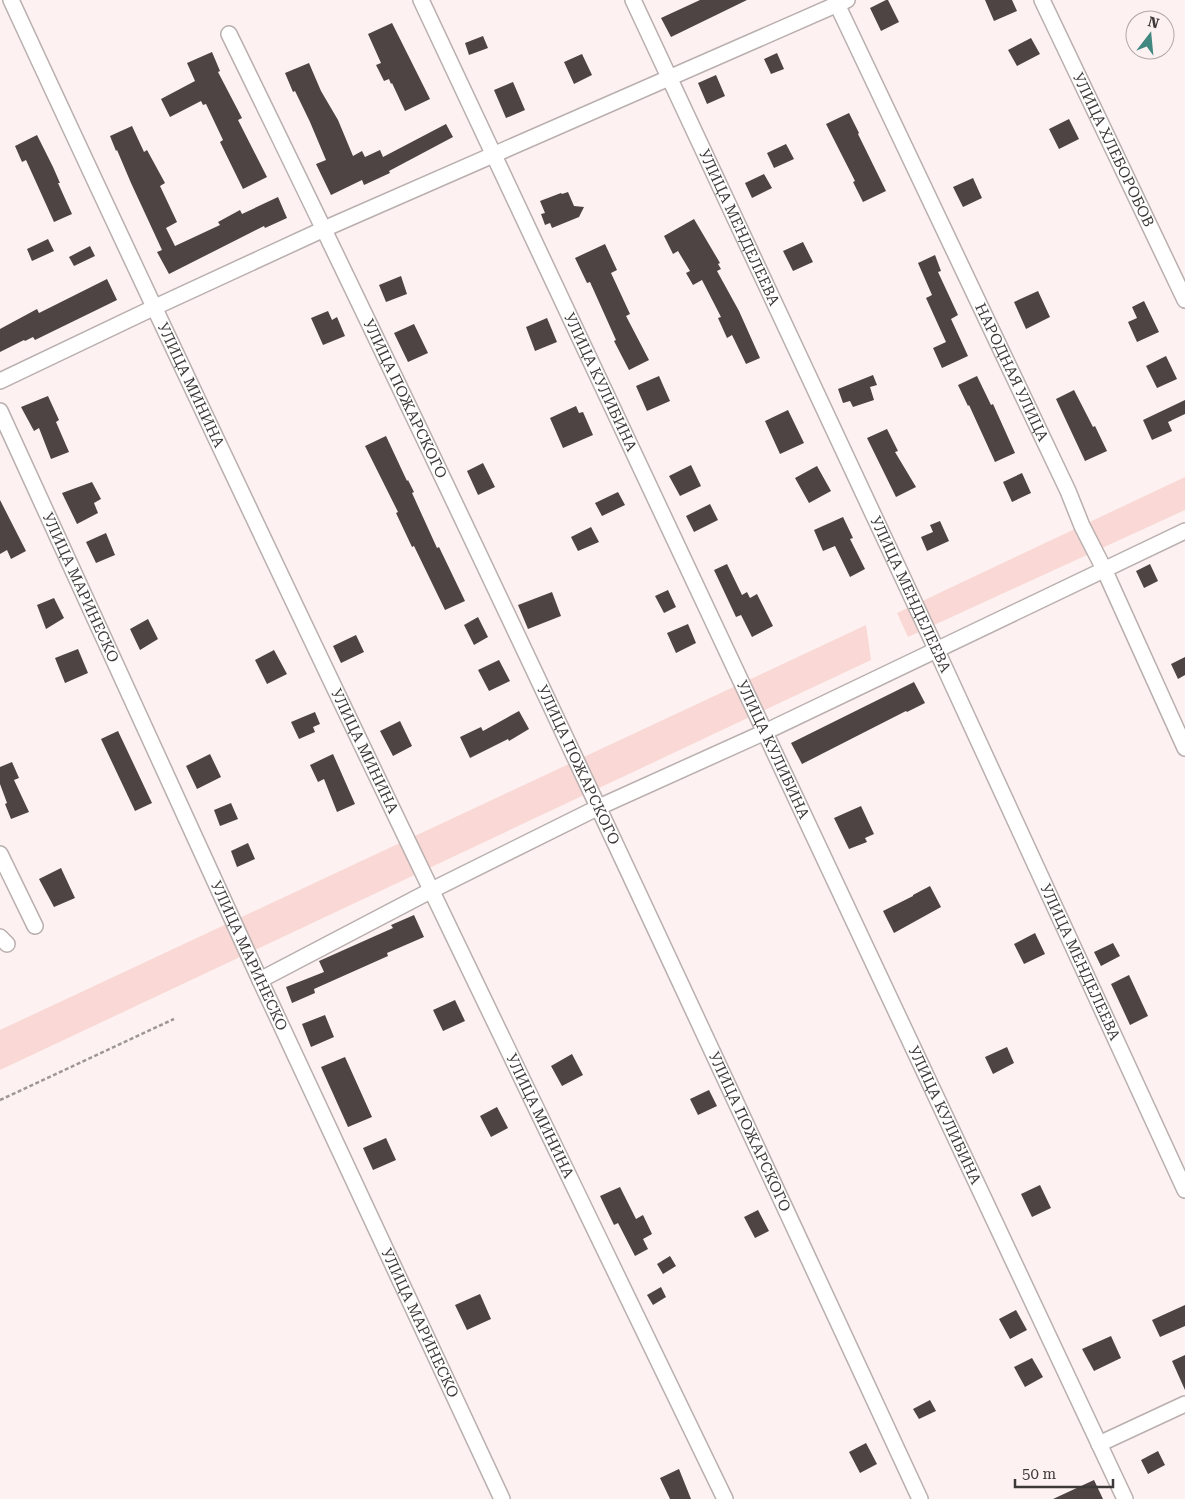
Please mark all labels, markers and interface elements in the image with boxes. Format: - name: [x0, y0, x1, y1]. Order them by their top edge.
- north arrow: [1125, 10, 1175, 60]
- text: N: [1146, 13, 1161, 32]
- street label: УЛИЦА ХЛЕБОРОБОВ: [1069, 70, 1158, 230]
- street label: УЛИЦА МЕНДЕЛЕЕВА: [695, 146, 784, 309]
- street label: НАРОДНАЯ УЛИЦА: [971, 300, 1052, 445]
- street label: УЛИЦА КУЛИБИНА: [560, 310, 641, 455]
- street label: УЛИЦА ПОЖАРСКОГО: [359, 316, 451, 481]
- street label: УЛИЦА МИНИНА: [154, 320, 228, 451]
- street label: УЛИЦА МАРИНЕСКО: [39, 510, 123, 665]
- street label: УЛИЦА МЕНДЕЛЕЕВА: [866, 513, 955, 676]
- street label: УЛИЦА КУЛИБИНА: [733, 677, 813, 822]
- street label: УЛИЦА ПОЖАРСКОГО: [533, 682, 623, 848]
- street label: УЛИЦА МИНИНА: [327, 686, 402, 817]
- street label: УЛИЦА МАРИНЕСКО: [207, 878, 291, 1034]
- street label: УЛИЦА МЕНДЕЛЕЕВА: [1036, 881, 1124, 1044]
- street label: УЛИЦА КУЛИБИНА: [904, 1043, 985, 1188]
- street label: УЛИЦА ПОЖАРСКОГО: [705, 1049, 795, 1215]
- street label: УЛИЦА МИНИНА: [502, 1051, 578, 1182]
- street label: УЛИЦА МАРИНЕСКО: [377, 1245, 462, 1401]
- scale bar: [1015, 1456, 1112, 1488]
- text: 50 m: [1022, 1465, 1057, 1483]

